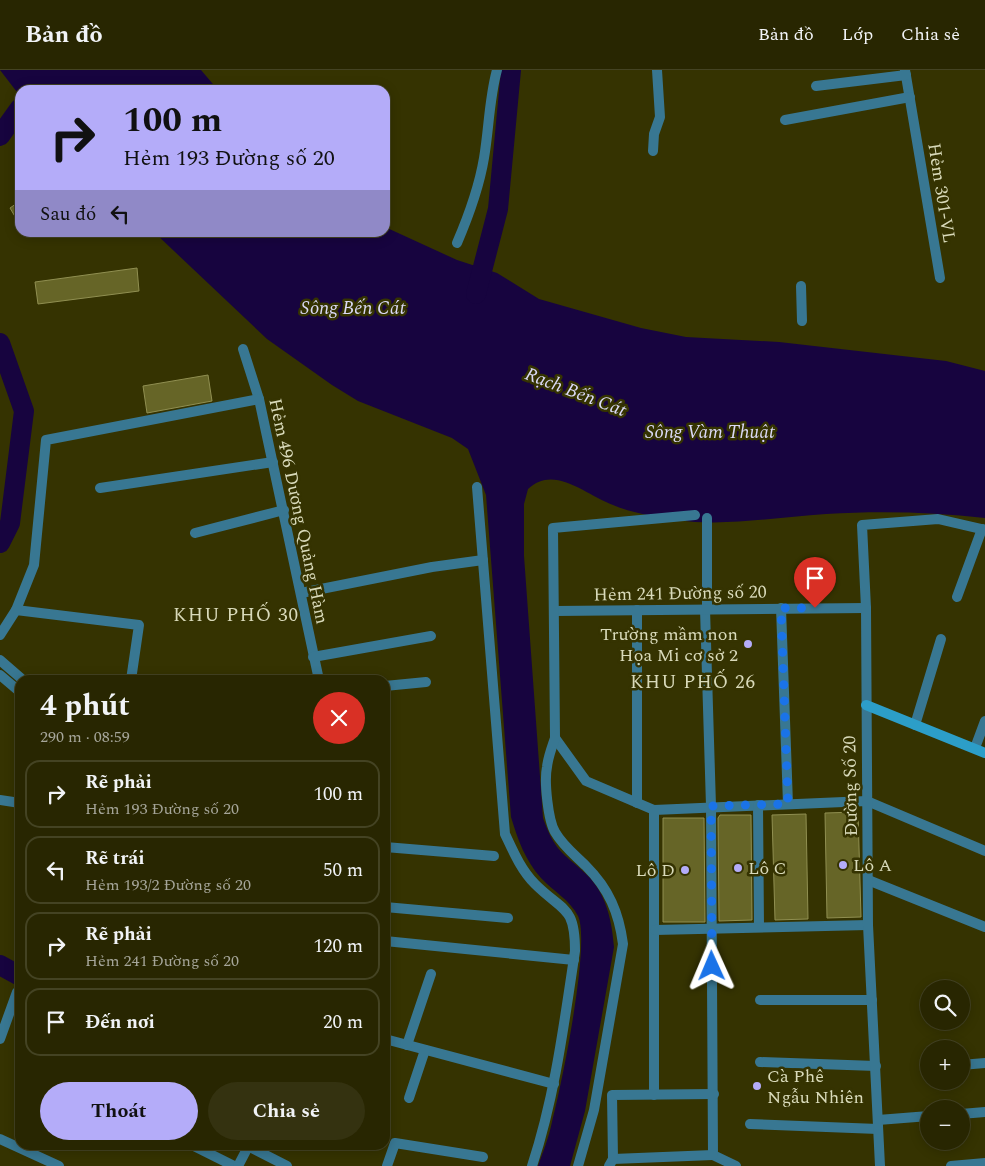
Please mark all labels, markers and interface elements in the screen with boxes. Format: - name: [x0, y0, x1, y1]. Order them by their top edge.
- text: Bản đồ: [25, 17, 103, 53]
- text: Bản đồ: [758, 21, 814, 48]
- text: Lớp: [842, 21, 873, 48]
- text: Chia sẻ: [901, 21, 960, 48]
- text: 100 m: [123, 94, 222, 147]
- icon: right: [40, 105, 105, 170]
- street label: Hẻm 301-VL: [920, 141, 963, 245]
- text: Hẻm 193 Đường số 20: [123, 142, 335, 175]
- text: Sau đó: [40, 200, 96, 229]
- icon: left: [106, 200, 134, 228]
- water label: Sông Bến Cát: [301, 294, 406, 323]
- water label: Rạch Bến Cát: [521, 360, 631, 425]
- street label: Hẻm 496 Dương Quảng Hàm: [261, 396, 336, 627]
- water label: Sông Vàm Thuật: [645, 418, 776, 447]
- pin: [794, 557, 836, 608]
- icon: arrive: [801, 564, 829, 592]
- street label: Hẻm 241 Đường số 20: [593, 578, 767, 609]
- district label: KHU PHỐ 30: [173, 601, 299, 630]
- place label: Trường mầm non Họa Mi cơ sở 2: [600, 621, 738, 669]
- marker: Trường mầm non Họa Mi cơ sở 2: [742, 638, 754, 650]
- district label: KHU PHỐ 26: [630, 668, 756, 697]
- text: 4 phút: [40, 683, 130, 729]
- button: close: [313, 692, 365, 744]
- text: 290 m · 08:59: [40, 725, 130, 749]
- street label: Đường Số 20: [836, 735, 865, 837]
- text: Rẽ phải: [85, 768, 152, 797]
- icon: right: [42, 780, 70, 808]
- text: 100 m: [313, 780, 363, 809]
- text: Hẻm 193 Đường số 20: [85, 797, 239, 821]
- text: Rẽ trái: [85, 844, 145, 873]
- place label: Lô A: [853, 852, 892, 879]
- place label: Lô C: [748, 855, 787, 882]
- icon: left: [42, 856, 70, 884]
- text: 50 m: [323, 856, 363, 885]
- place label: Lô D: [635, 857, 675, 884]
- marker: Lô A: [837, 859, 849, 871]
- marker: Lô C: [732, 862, 744, 874]
- marker: Lô D: [679, 864, 691, 876]
- text: Hẻm 193/2 Đường số 20: [85, 873, 251, 897]
- text: Rẽ phải: [85, 920, 152, 949]
- icon: right: [42, 932, 70, 960]
- text: 120 m: [313, 932, 363, 961]
- position arrow: [685, 939, 737, 991]
- text: Hẻm 241 Đường số 20: [85, 949, 239, 973]
- map controls: [920, 980, 970, 1150]
- button: search: [920, 980, 970, 1030]
- icon: arrive: [42, 1008, 70, 1036]
- text: Đến nơi: [85, 1008, 155, 1037]
- text: 20 m: [323, 1008, 363, 1037]
- button: +: [920, 1040, 970, 1090]
- place label: Cà Phê Ngẫu Nhiên: [767, 1063, 864, 1111]
- marker: Cà Phê Ngẫu Nhiên: [751, 1080, 763, 1092]
- button: Thoát: [40, 1082, 198, 1140]
- button: Chia sẻ: [208, 1082, 365, 1140]
- button: −: [920, 1100, 970, 1150]

